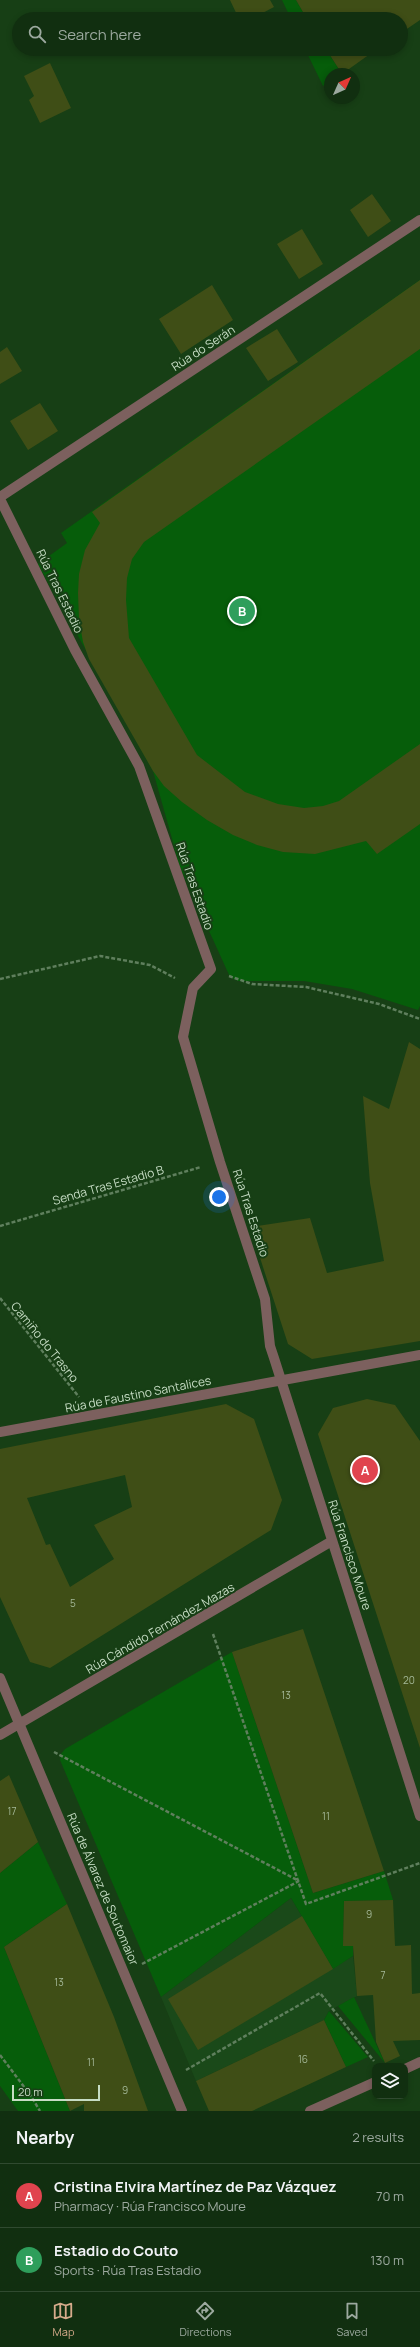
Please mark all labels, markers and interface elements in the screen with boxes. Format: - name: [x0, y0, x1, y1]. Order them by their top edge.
- search box: [12, 12, 408, 56]
- icon: search: [26, 23, 48, 45]
- text: Search here: [58, 24, 141, 45]
- north arrow: [324, 68, 360, 104]
- street label: Rúa do Serán: [168, 321, 238, 375]
- street label: Rúa Tras Estadio: [32, 546, 88, 636]
- pin: B: [229, 596, 255, 626]
- street label: Rúa Tras Estadio: [172, 840, 218, 932]
- street label: Senda Tras Estadio B: [50, 1161, 166, 1209]
- street label: Rúa Tras Estadio: [229, 1167, 273, 1259]
- your location: [209, 1187, 229, 1207]
- street label: Camiño do Trasno: [7, 1298, 83, 1386]
- street label: Rúa de Faustino Santalices: [64, 1371, 212, 1417]
- pin: A: [352, 1455, 378, 1485]
- street label: Rúa Francisco Moure: [324, 1498, 376, 1612]
- street label: Rúa Cándido Fernández Mazas: [82, 1578, 238, 1678]
- house number: 5: [70, 1596, 76, 1610]
- house number: 20: [403, 1673, 415, 1687]
- house number: 13: [281, 1688, 291, 1702]
- house number: 17: [8, 1804, 16, 1818]
- house number: 11: [322, 1809, 330, 1823]
- street label: Rúa de Álvarez de Soutomaior: [63, 1810, 143, 1968]
- house number: 9: [366, 1907, 372, 1921]
- house number: 7: [380, 1968, 386, 1982]
- house number: 13: [54, 1975, 64, 1989]
- house number: 16: [298, 2052, 308, 2066]
- house number: 11: [87, 2055, 95, 2069]
- map controls: [372, 2063, 408, 2099]
- button: layers: [372, 2063, 408, 2099]
- scale bar: [12, 2083, 100, 2102]
- house number: 9: [122, 2083, 128, 2097]
- text: 20 m: [18, 2084, 43, 2099]
- text: Nearby: [16, 2126, 74, 2149]
- text: 2 results: [352, 2128, 404, 2146]
- text: Cristina Elvira Martínez de Paz Vázquez: [54, 2176, 337, 2197]
- text: A: [25, 2187, 33, 2205]
- text: 70 m: [376, 2187, 404, 2205]
- text: Pharmacy · Rúa Francisco Moure: [54, 2197, 246, 2215]
- text: Estadio do Couto: [54, 2240, 178, 2261]
- text: B: [25, 2251, 33, 2269]
- text: 130 m: [370, 2251, 404, 2269]
- text: Sports · Rúa Tras Estadio: [54, 2261, 201, 2279]
- tab: Map: [52, 2300, 74, 2339]
- tab: Directions: [179, 2300, 232, 2339]
- tab: Saved: [337, 2300, 368, 2339]

